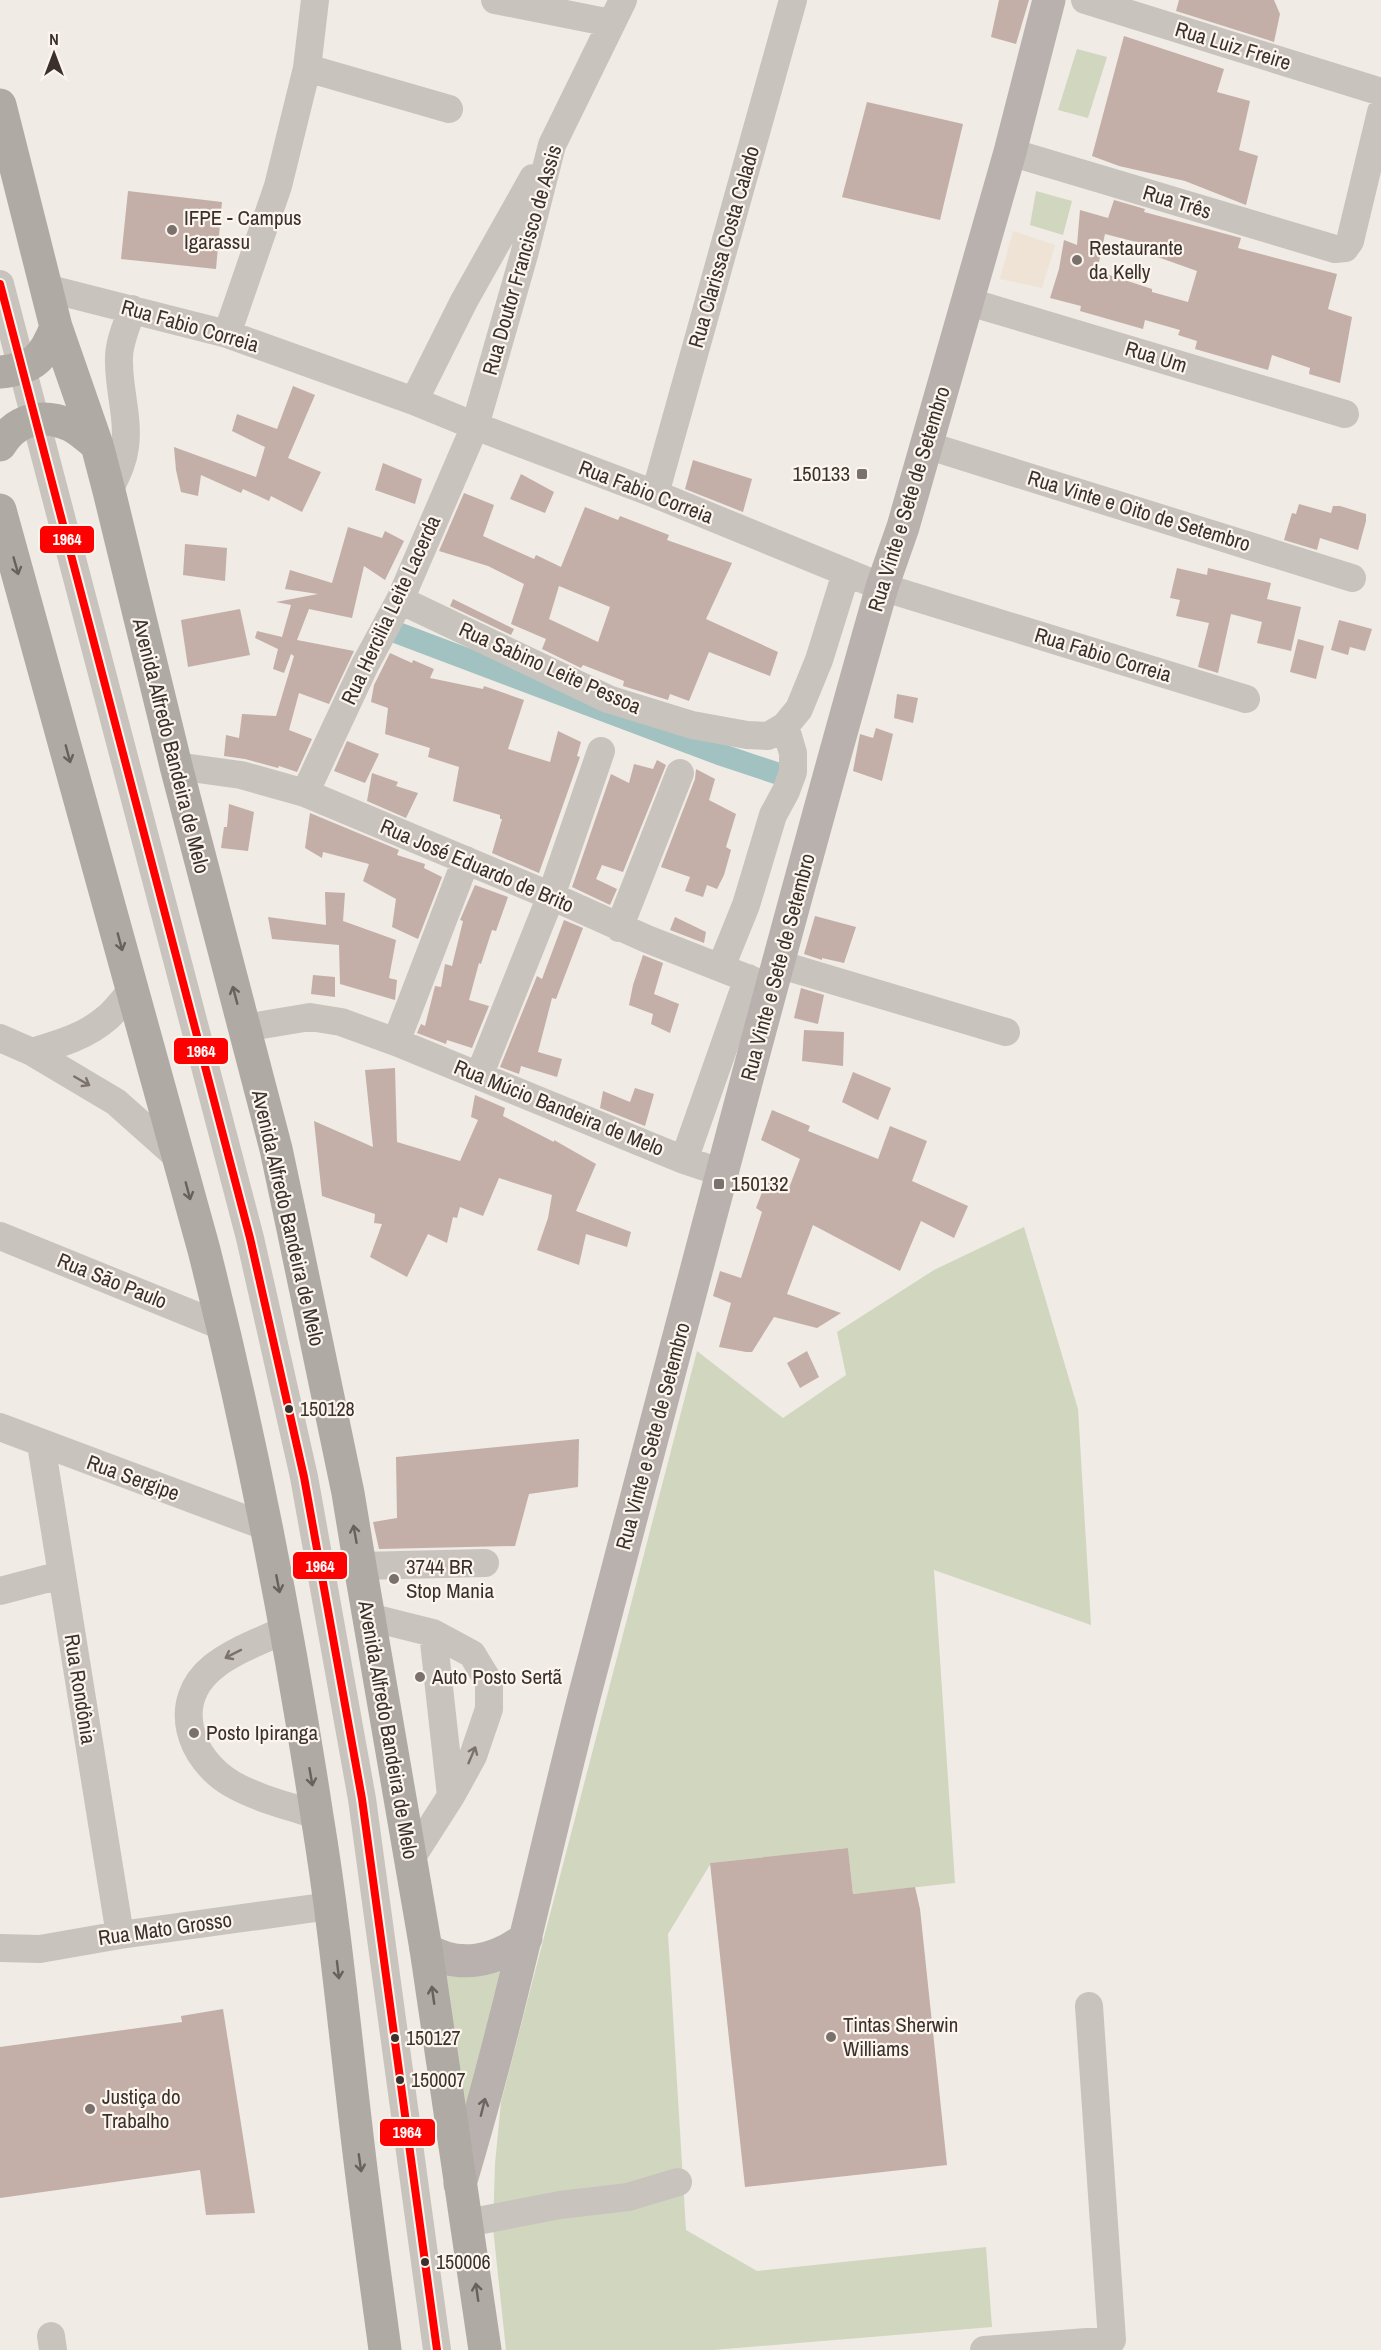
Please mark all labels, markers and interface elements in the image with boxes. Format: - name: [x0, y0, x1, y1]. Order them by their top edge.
- street label: Rua Luiz Freire: [1172, 14, 1295, 77]
- north arrow: [24, 24, 84, 84]
- text: N: [49, 28, 59, 50]
- street label: Rua Doutor Francisco de Assis: [475, 141, 568, 378]
- street label: Rua Clarissa Costa Calado: [681, 143, 766, 351]
- street label: Rua Três: [1139, 177, 1215, 226]
- place label: IFPE - Campus Igarassu: [184, 203, 302, 256]
- marker: IFPE - Campus Igarassu: [165, 223, 179, 237]
- place label: Restaurante da Kelly: [1089, 233, 1183, 286]
- marker: Restaurante da Kelly: [1070, 253, 1084, 267]
- street label: Rua Fabio Correia: [118, 292, 263, 359]
- street label: Rua Um: [1122, 333, 1191, 380]
- street label: Rua Vinte e Sete de Setembro: [860, 383, 957, 615]
- street label: Rua Fabio Correia: [575, 453, 718, 531]
- place label: 150133: [793, 459, 850, 488]
- street label: Rua Vinte e Oito de Setembro: [1024, 463, 1254, 558]
- marker: 150133: [855, 467, 869, 481]
- street label: Rua Hercilia Leite Lacerda: [334, 510, 447, 709]
- line badge: 1964: [39, 525, 95, 554]
- text: 1964: [52, 528, 82, 550]
- one-way arrow: [11, 556, 22, 575]
- street label: Avenida Alfredo Bandeira de Melo: [125, 614, 217, 877]
- street label: Rua Sabino Leite Pessoa: [455, 614, 646, 721]
- street label: Rua Fabio Correia: [1031, 620, 1176, 689]
- one-way arrow: [63, 744, 74, 763]
- street label: Rua José Eduardo de Brito: [376, 812, 578, 919]
- street label: Rua Vinte e Sete de Setembro: [733, 850, 822, 1084]
- one-way arrow: [115, 932, 126, 951]
- one-way arrow: [229, 986, 240, 1005]
- line badge: 1964: [173, 1037, 229, 1065]
- text: 1964: [186, 1040, 216, 1062]
- street label: Rua Múcio Bandeira de Melo: [450, 1052, 668, 1163]
- one-way arrow: [74, 1076, 91, 1088]
- street label: Avenida Alfredo Bandeira de Melo: [245, 1086, 332, 1349]
- place label: 150132: [731, 1169, 788, 1198]
- marker: 150132: [712, 1177, 726, 1191]
- one-way arrow: [183, 1181, 194, 1200]
- street label: Rua São Paulo: [53, 1245, 171, 1316]
- street label: Rua Vinte e Sete de Setembro: [608, 1319, 697, 1553]
- place label: 150128: [300, 1395, 355, 1422]
- marker: 150128: [283, 1403, 295, 1415]
- street label: Rua Sergipe: [83, 1447, 184, 1508]
- one-way arrow: [349, 1525, 360, 1544]
- line badge: 1964: [292, 1551, 348, 1580]
- place label: 3744 BR Stop Mania: [406, 1552, 494, 1605]
- text: 1964: [305, 1555, 335, 1577]
- marker: 3744 BR Stop Mania: [387, 1572, 401, 1586]
- one-way arrow: [273, 1574, 284, 1594]
- street label: Avenida Alfredo Bandeira de Melo: [351, 1597, 426, 1861]
- street label: Rua Rondônia: [57, 1632, 104, 1746]
- one-way arrow: [225, 1649, 243, 1661]
- place label: Auto Posto Sertã: [431, 1662, 563, 1691]
- marker: Auto Posto Sertã: [413, 1670, 427, 1684]
- place label: Posto Ipiranga: [206, 1718, 318, 1747]
- marker: Posto Ipiranga: [187, 1726, 201, 1740]
- one-way arrow: [467, 1747, 478, 1765]
- one-way arrow: [306, 1766, 317, 1786]
- street label: Rua Mato Grosso: [96, 1905, 234, 1952]
- one-way arrow: [333, 1959, 344, 1979]
- one-way arrow: [427, 1986, 438, 2006]
- place label: Tintas Sherwin Williams: [843, 2010, 958, 2063]
- place label: 150127: [406, 2024, 461, 2051]
- marker: Tintas Sherwin Williams: [824, 2030, 838, 2044]
- marker: 150127: [389, 2032, 401, 2044]
- place label: 150007: [411, 2066, 466, 2093]
- marker: 150007: [394, 2074, 406, 2086]
- place label: Justiça do Trabalho: [102, 2082, 181, 2135]
- one-way arrow: [477, 2098, 489, 2117]
- marker: Justiça do Trabalho: [83, 2102, 97, 2116]
- line badge: 1964: [379, 2118, 436, 2147]
- text: 1964: [392, 2121, 422, 2143]
- one-way arrow: [355, 2153, 366, 2173]
- place label: 150006: [436, 2248, 491, 2275]
- marker: 150006: [419, 2256, 431, 2268]
- one-way arrow: [471, 2283, 482, 2302]

